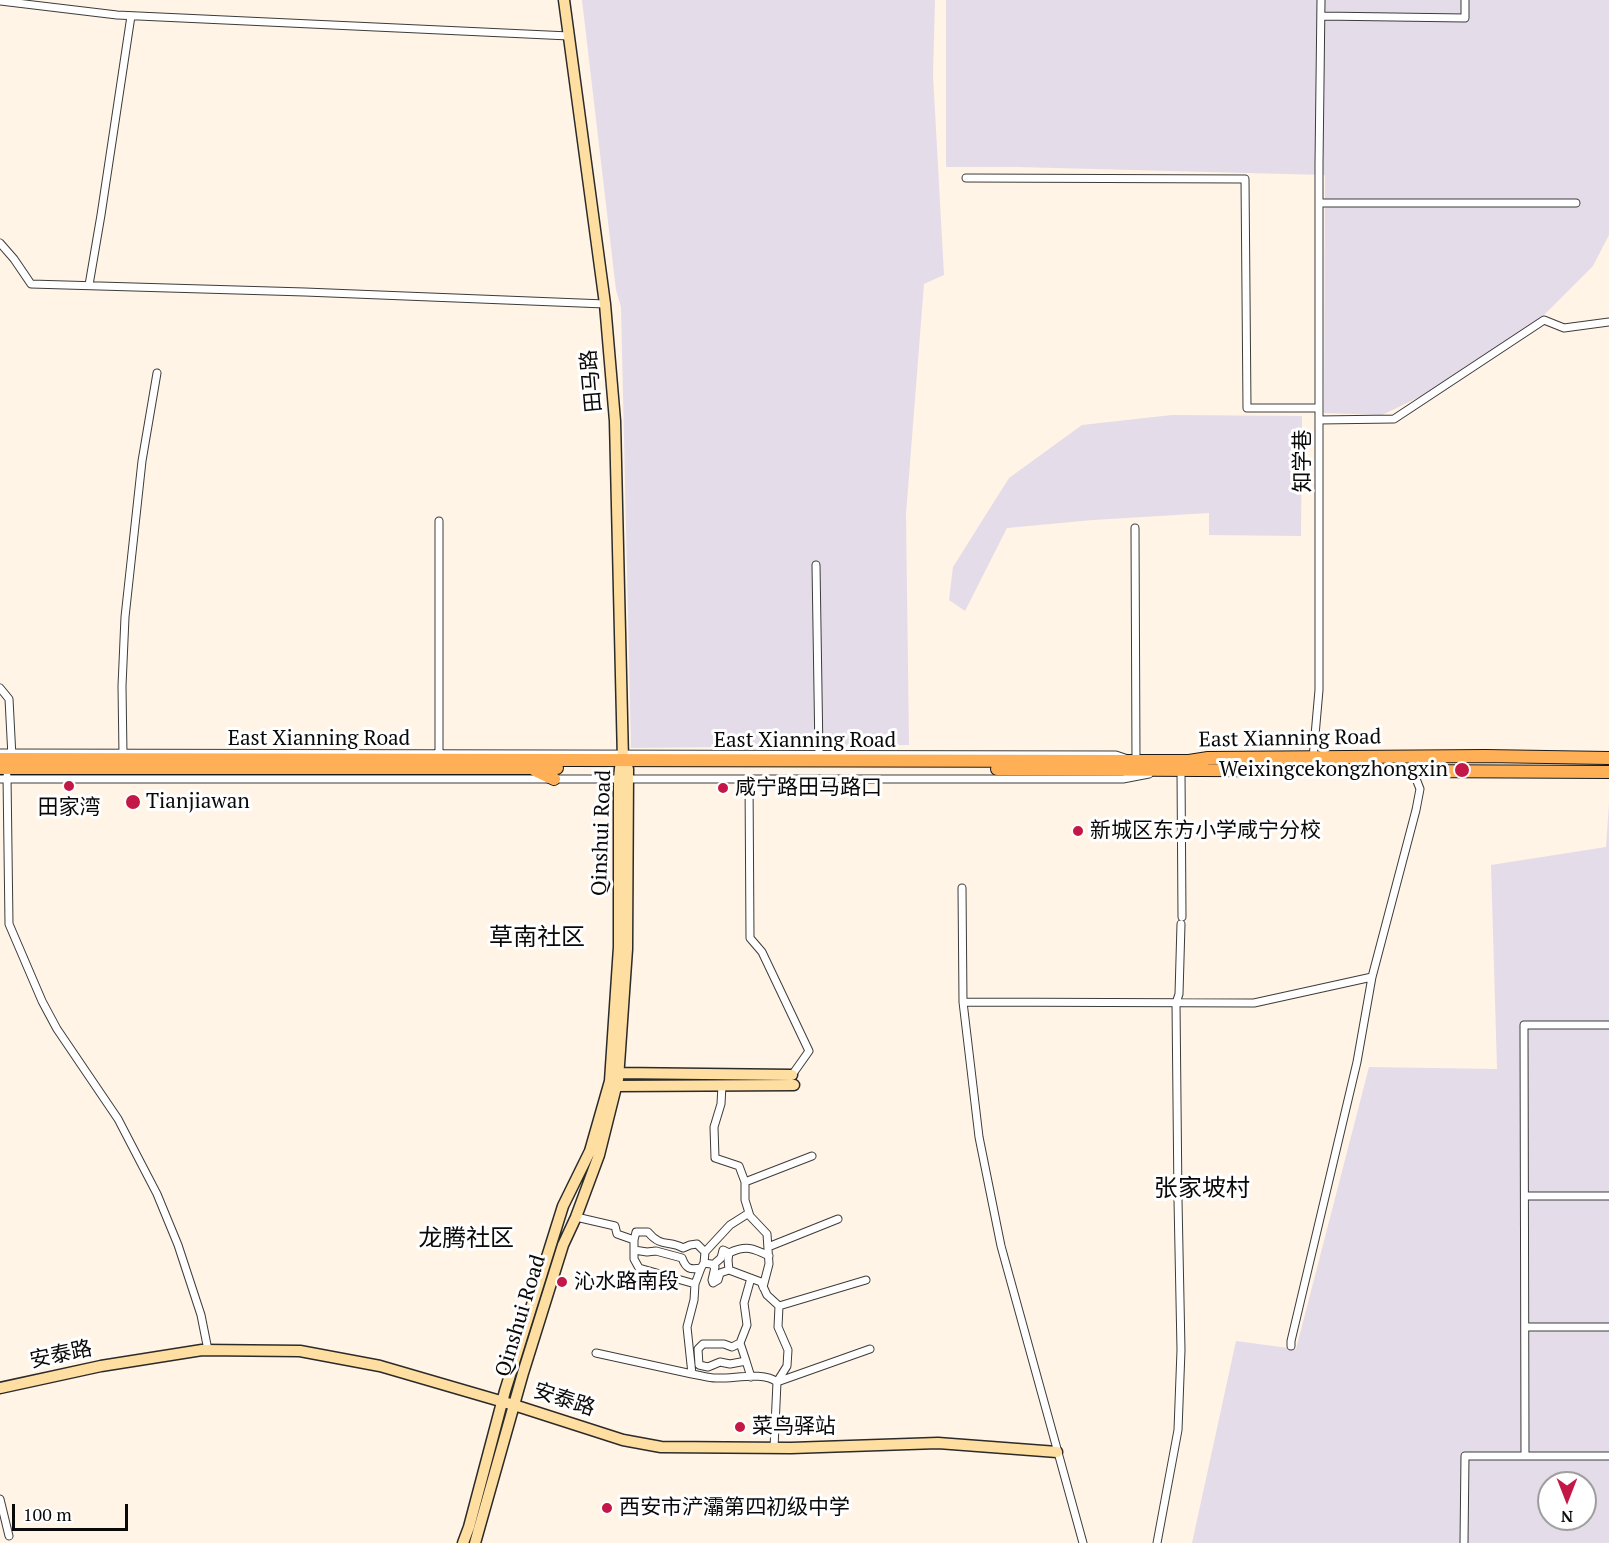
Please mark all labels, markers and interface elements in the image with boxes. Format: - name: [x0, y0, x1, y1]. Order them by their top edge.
- street label: 田马路: [577, 349, 607, 413]
- street label: 知学巷: [1290, 430, 1316, 492]
- street label: East Xianning Road: [1199, 725, 1381, 753]
- street label: East Xianning Road: [228, 726, 410, 752]
- street label: East Xianning Road: [714, 728, 896, 754]
- place label: Weixingcekongzhongxin: [1219, 757, 1448, 783]
- marker: Weixingcekongzhongxin: [1453, 761, 1471, 779]
- street label: Qinshui Road: [587, 770, 617, 896]
- place label: 咸宁路田马路口: [735, 775, 882, 801]
- marker: 田家湾: [62, 779, 76, 793]
- marker: 咸宁路田马路口: [716, 781, 730, 795]
- place label: Tianjiawan: [146, 789, 250, 815]
- marker: Tianjiawan: [124, 793, 142, 811]
- place label: 田家湾: [38, 795, 100, 821]
- place label: 新城区东方小学咸宁分校: [1090, 818, 1321, 844]
- marker: 新城区东方小学咸宁分校: [1071, 824, 1085, 838]
- district label: 草南社区: [489, 924, 585, 952]
- district label: 张家坡村: [1154, 1175, 1250, 1203]
- district label: 龙腾社区: [418, 1225, 514, 1253]
- street label: Qinshui Road: [491, 1252, 551, 1380]
- place label: 沁水路南段: [574, 1269, 679, 1295]
- marker: 沁水路南段: [555, 1275, 569, 1289]
- street label: 安泰路: [28, 1336, 94, 1374]
- street label: 安泰路: [530, 1378, 598, 1422]
- place label: 菜鸟驿站: [752, 1414, 836, 1440]
- marker: 菜鸟驿站: [733, 1420, 747, 1434]
- north arrow: [1537, 1471, 1597, 1531]
- scale bar: [15, 1492, 130, 1530]
- place label: 西安市浐灞第四初级中学: [619, 1495, 850, 1521]
- marker: 西安市浐灞第四初级中学: [600, 1501, 614, 1515]
- text: 100 m: [23, 1502, 72, 1526]
- text: N: [1561, 1506, 1573, 1528]

